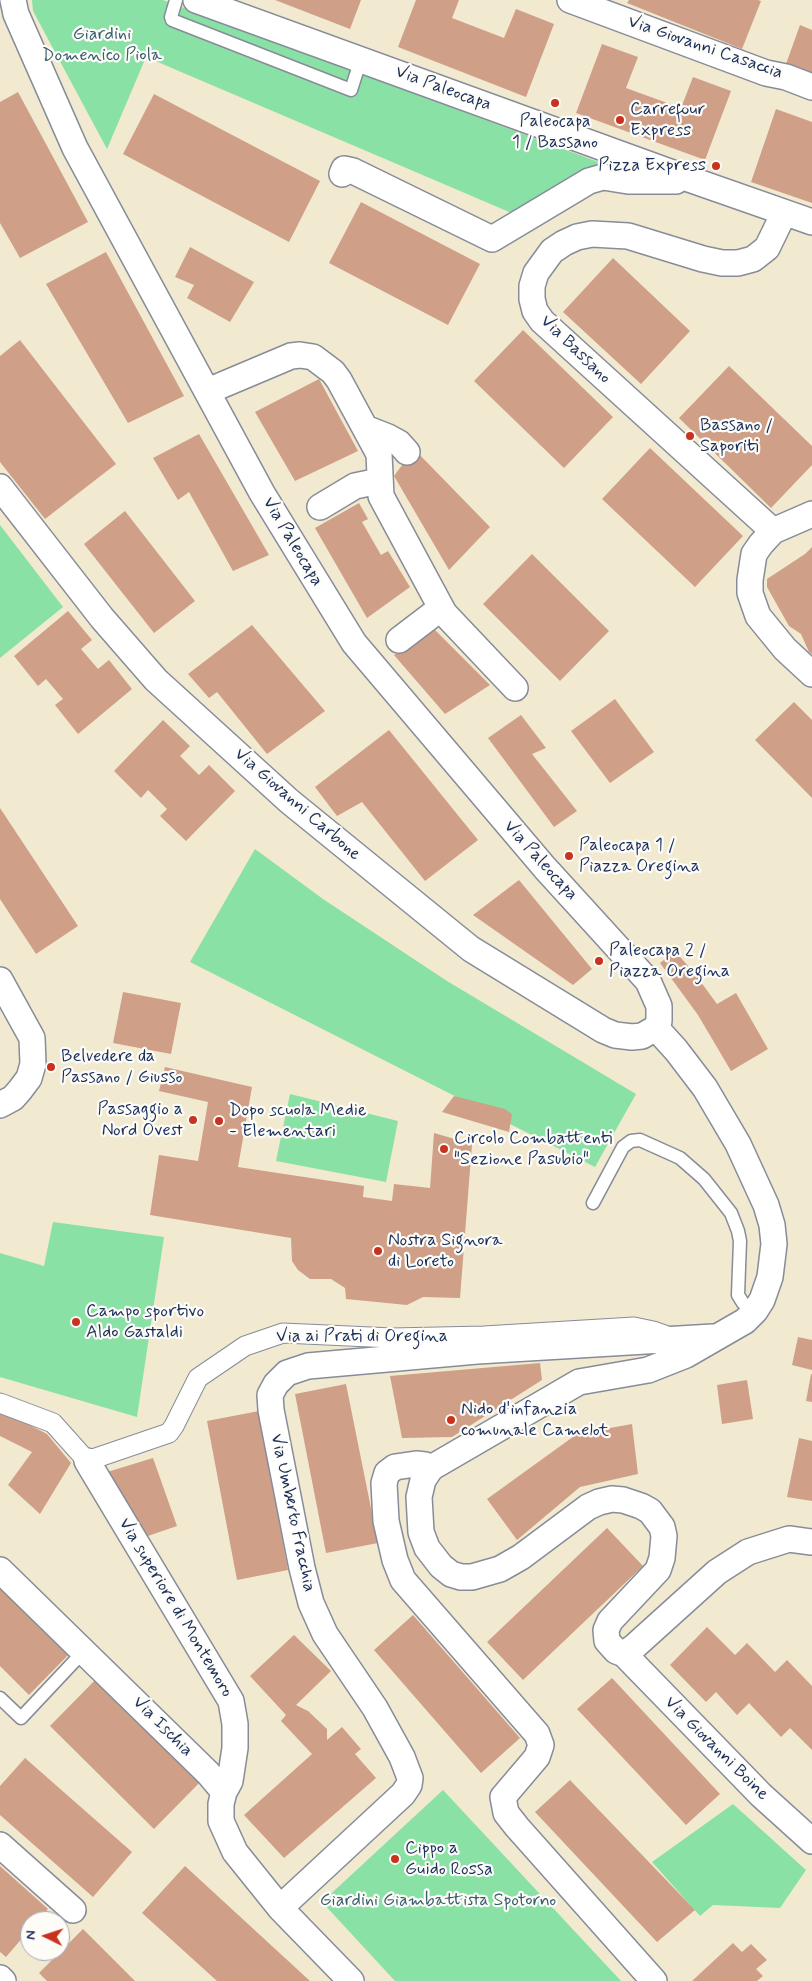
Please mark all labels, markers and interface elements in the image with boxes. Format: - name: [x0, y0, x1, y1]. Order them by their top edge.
- street label: Via Giovanni Casaccia: [625, 11, 785, 85]
- park label: Giardini Domenico Piola: [42, 24, 162, 66]
- street label: Via Paleocapa: [392, 62, 494, 116]
- marker: Paleocapa 1 / Bassano: [549, 97, 561, 109]
- place label: Carrefour Express: [630, 99, 705, 142]
- place label: Paleocapa 1 / Bassano: [512, 111, 598, 154]
- marker: Carrefour Express: [614, 114, 626, 126]
- place label: Pizza Express: [598, 155, 706, 177]
- marker: Pizza Express: [710, 160, 722, 172]
- street label: Via Bassano: [535, 311, 615, 389]
- place label: Bassano / Saporiti: [700, 415, 773, 458]
- marker: Bassano / Saporiti: [684, 430, 696, 442]
- street label: Via Paleocapa: [257, 493, 327, 591]
- street label: Via Giovanni Carbone: [229, 744, 365, 866]
- street label: Via Paleocapa: [498, 816, 582, 906]
- place label: Paleocapa 1 / Piazza Oregina: [579, 835, 700, 878]
- marker: Paleocapa 1 / Piazza Oregina: [563, 850, 575, 862]
- place label: Paleocapa 2 / Piazza Oregina: [609, 940, 730, 982]
- marker: Paleocapa 2 / Piazza Oregina: [593, 955, 605, 967]
- place label: Belvedere da Passano / Giusso: [61, 1046, 182, 1088]
- marker: Belvedere da Passano / Giusso: [45, 1061, 57, 1073]
- place label: Passaggio a Nord Ovest: [97, 1099, 183, 1142]
- place label: Dopo scuola Medie - Elementari: [229, 1100, 366, 1142]
- marker: Passaggio a Nord Ovest: [187, 1114, 199, 1126]
- marker: Dopo scuola Medie - Elementari: [213, 1115, 225, 1127]
- place label: Circolo Combattenti "Sezione Pasubio": [454, 1128, 612, 1170]
- marker: Circolo Combattenti "Sezione Pasubio": [438, 1143, 450, 1155]
- place label: Nostra Signora di Loreto: [388, 1230, 502, 1272]
- marker: Nostra Signora di Loreto: [372, 1245, 384, 1257]
- place label: Campo sportivo Aldo Gastaldi: [86, 1301, 204, 1344]
- marker: Campo sportivo Aldo Gastaldi: [70, 1316, 82, 1328]
- street label: Via ai Prati di Oregina: [276, 1326, 448, 1348]
- place label: Nido d'infanzia comunale Camelot: [461, 1399, 609, 1442]
- marker: Nido d'infanzia comunale Camelot: [445, 1414, 457, 1426]
- street label: Via Umberto Fracchia: [265, 1432, 319, 1594]
- street label: Via superiore di Montemoro: [113, 1515, 237, 1701]
- street label: Via Ischia: [127, 1692, 197, 1762]
- street label: Via Giovanni Boine: [659, 1692, 773, 1806]
- place label: Cippo a Guido Rossa: [405, 1838, 493, 1880]
- marker: Cippo a Guido Rossa: [389, 1853, 401, 1865]
- park label: Giardini Giambattista Spotorno: [320, 1890, 556, 1912]
- north arrow: [20, 1911, 70, 1961]
- text: N: [22, 1930, 40, 1940]

